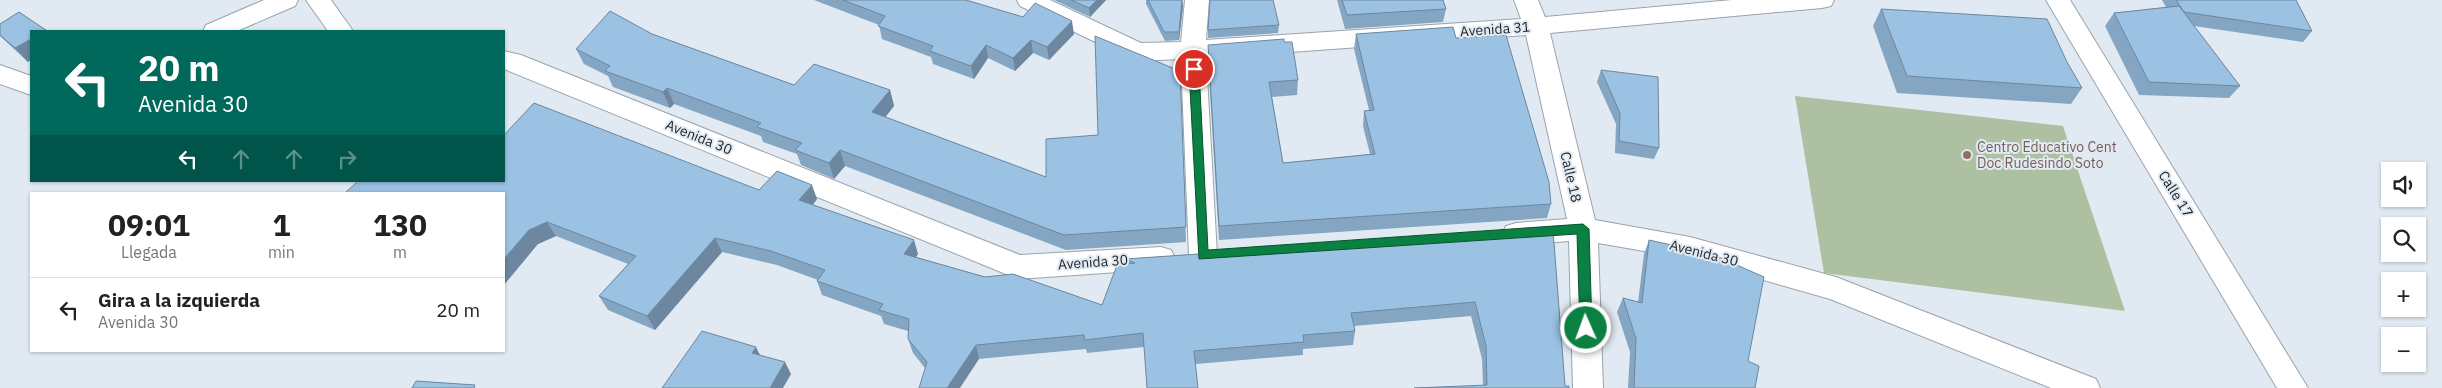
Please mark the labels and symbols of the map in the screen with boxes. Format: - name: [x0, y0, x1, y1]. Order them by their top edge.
- street label: Avenida 31: [1459, 18, 1531, 40]
- pin: [1173, 48, 1215, 90]
- street label: Avenida 30: [663, 115, 735, 159]
- place label: Centro Educativo Cent Doc Rudesindo Soto: [1977, 138, 2117, 172]
- marker: Centro Educativo Cent Doc Rudesindo Soto: [1961, 149, 1973, 161]
- street label: Calle 18: [1556, 150, 1586, 204]
- street label: Calle 17: [2155, 167, 2197, 221]
- street label: Avenida 30: [1668, 236, 1740, 270]
- street label: Avenida 30: [1057, 251, 1129, 273]
- position arrow: [1559, 301, 1611, 353]

